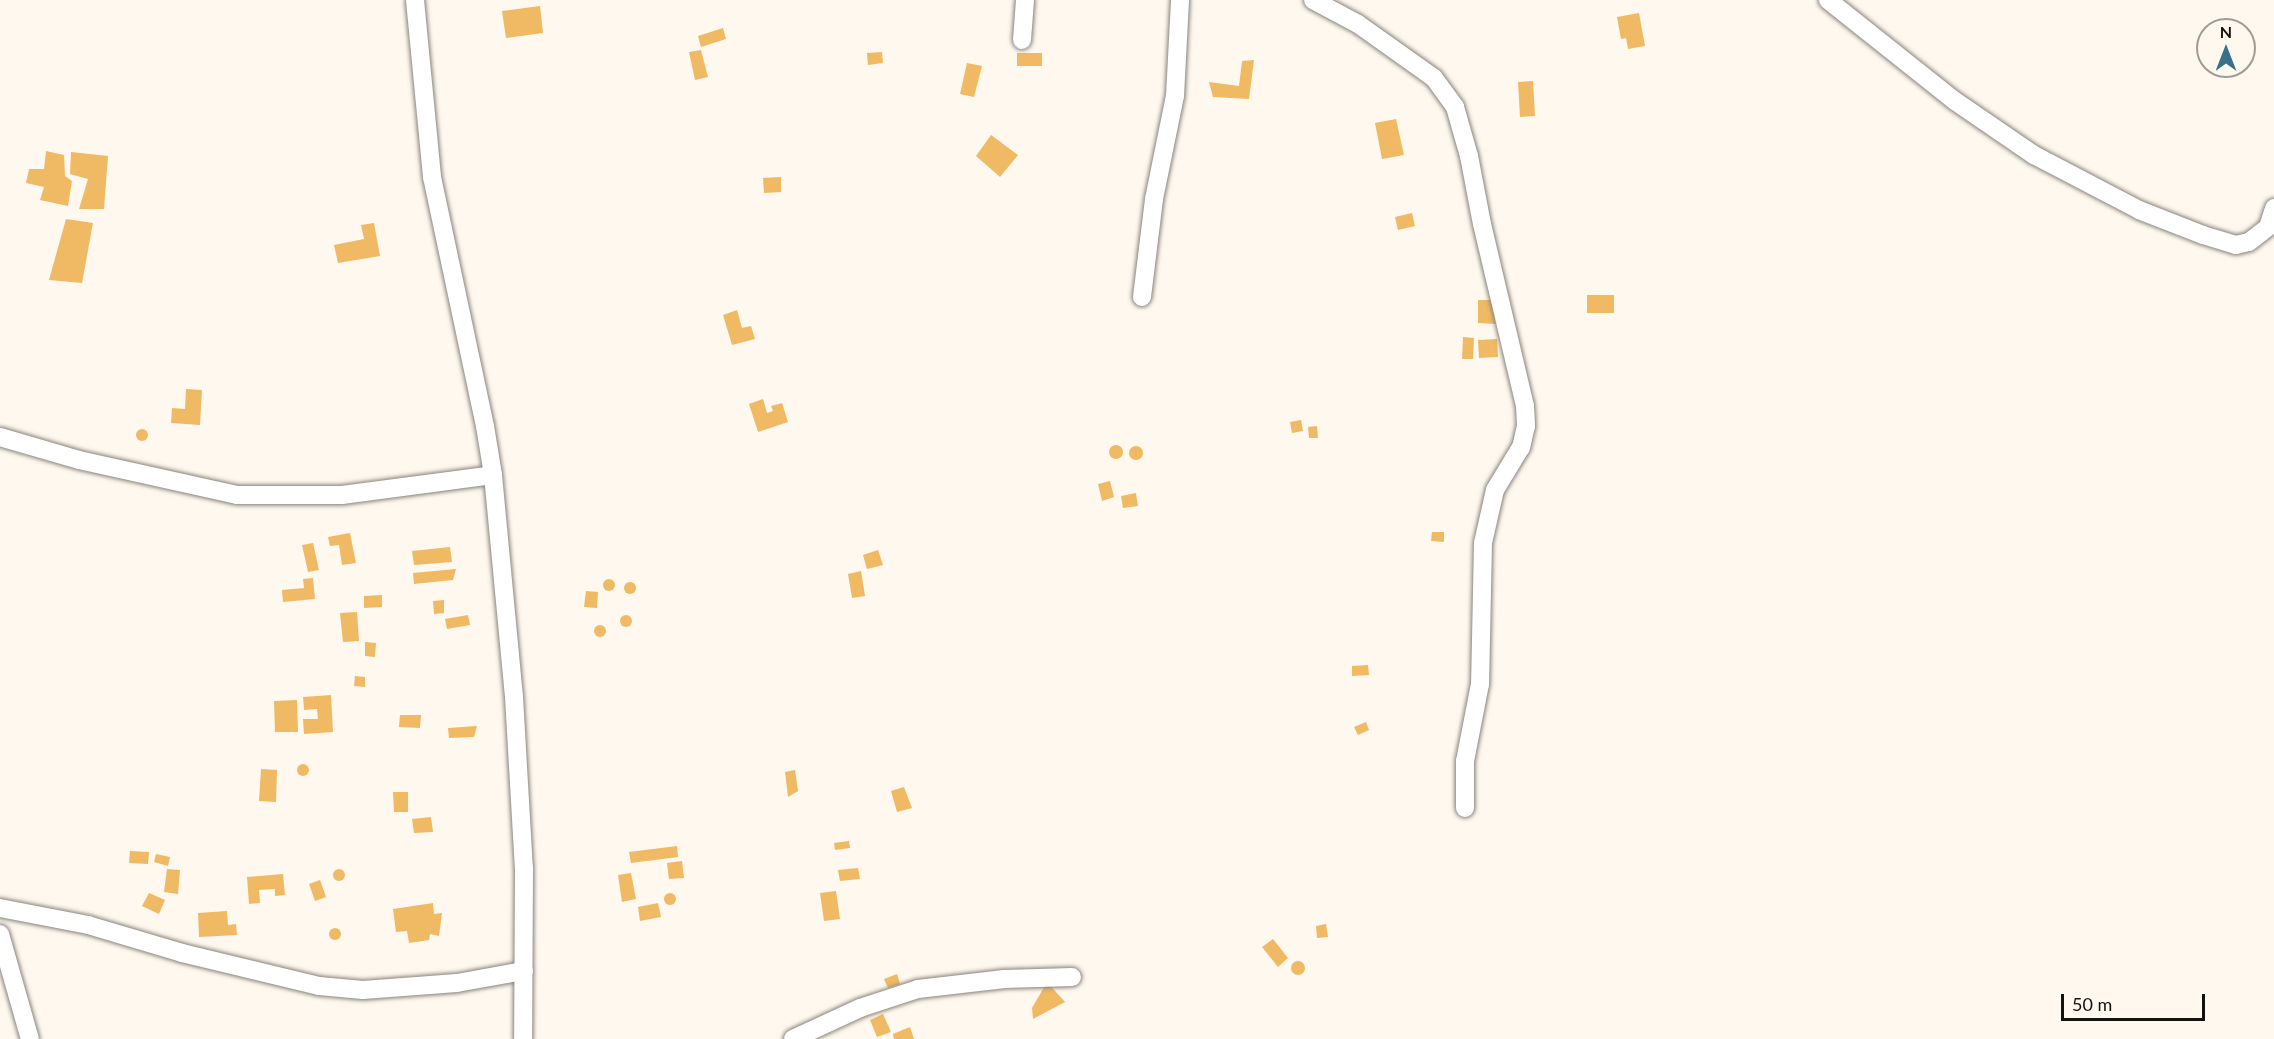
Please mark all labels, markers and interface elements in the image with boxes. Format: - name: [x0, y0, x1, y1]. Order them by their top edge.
- north arrow: [2196, 18, 2256, 78]
- text: N: [2220, 22, 2232, 41]
- scale bar: [2064, 982, 2208, 1020]
- text: 50 m: [2072, 993, 2112, 1015]

